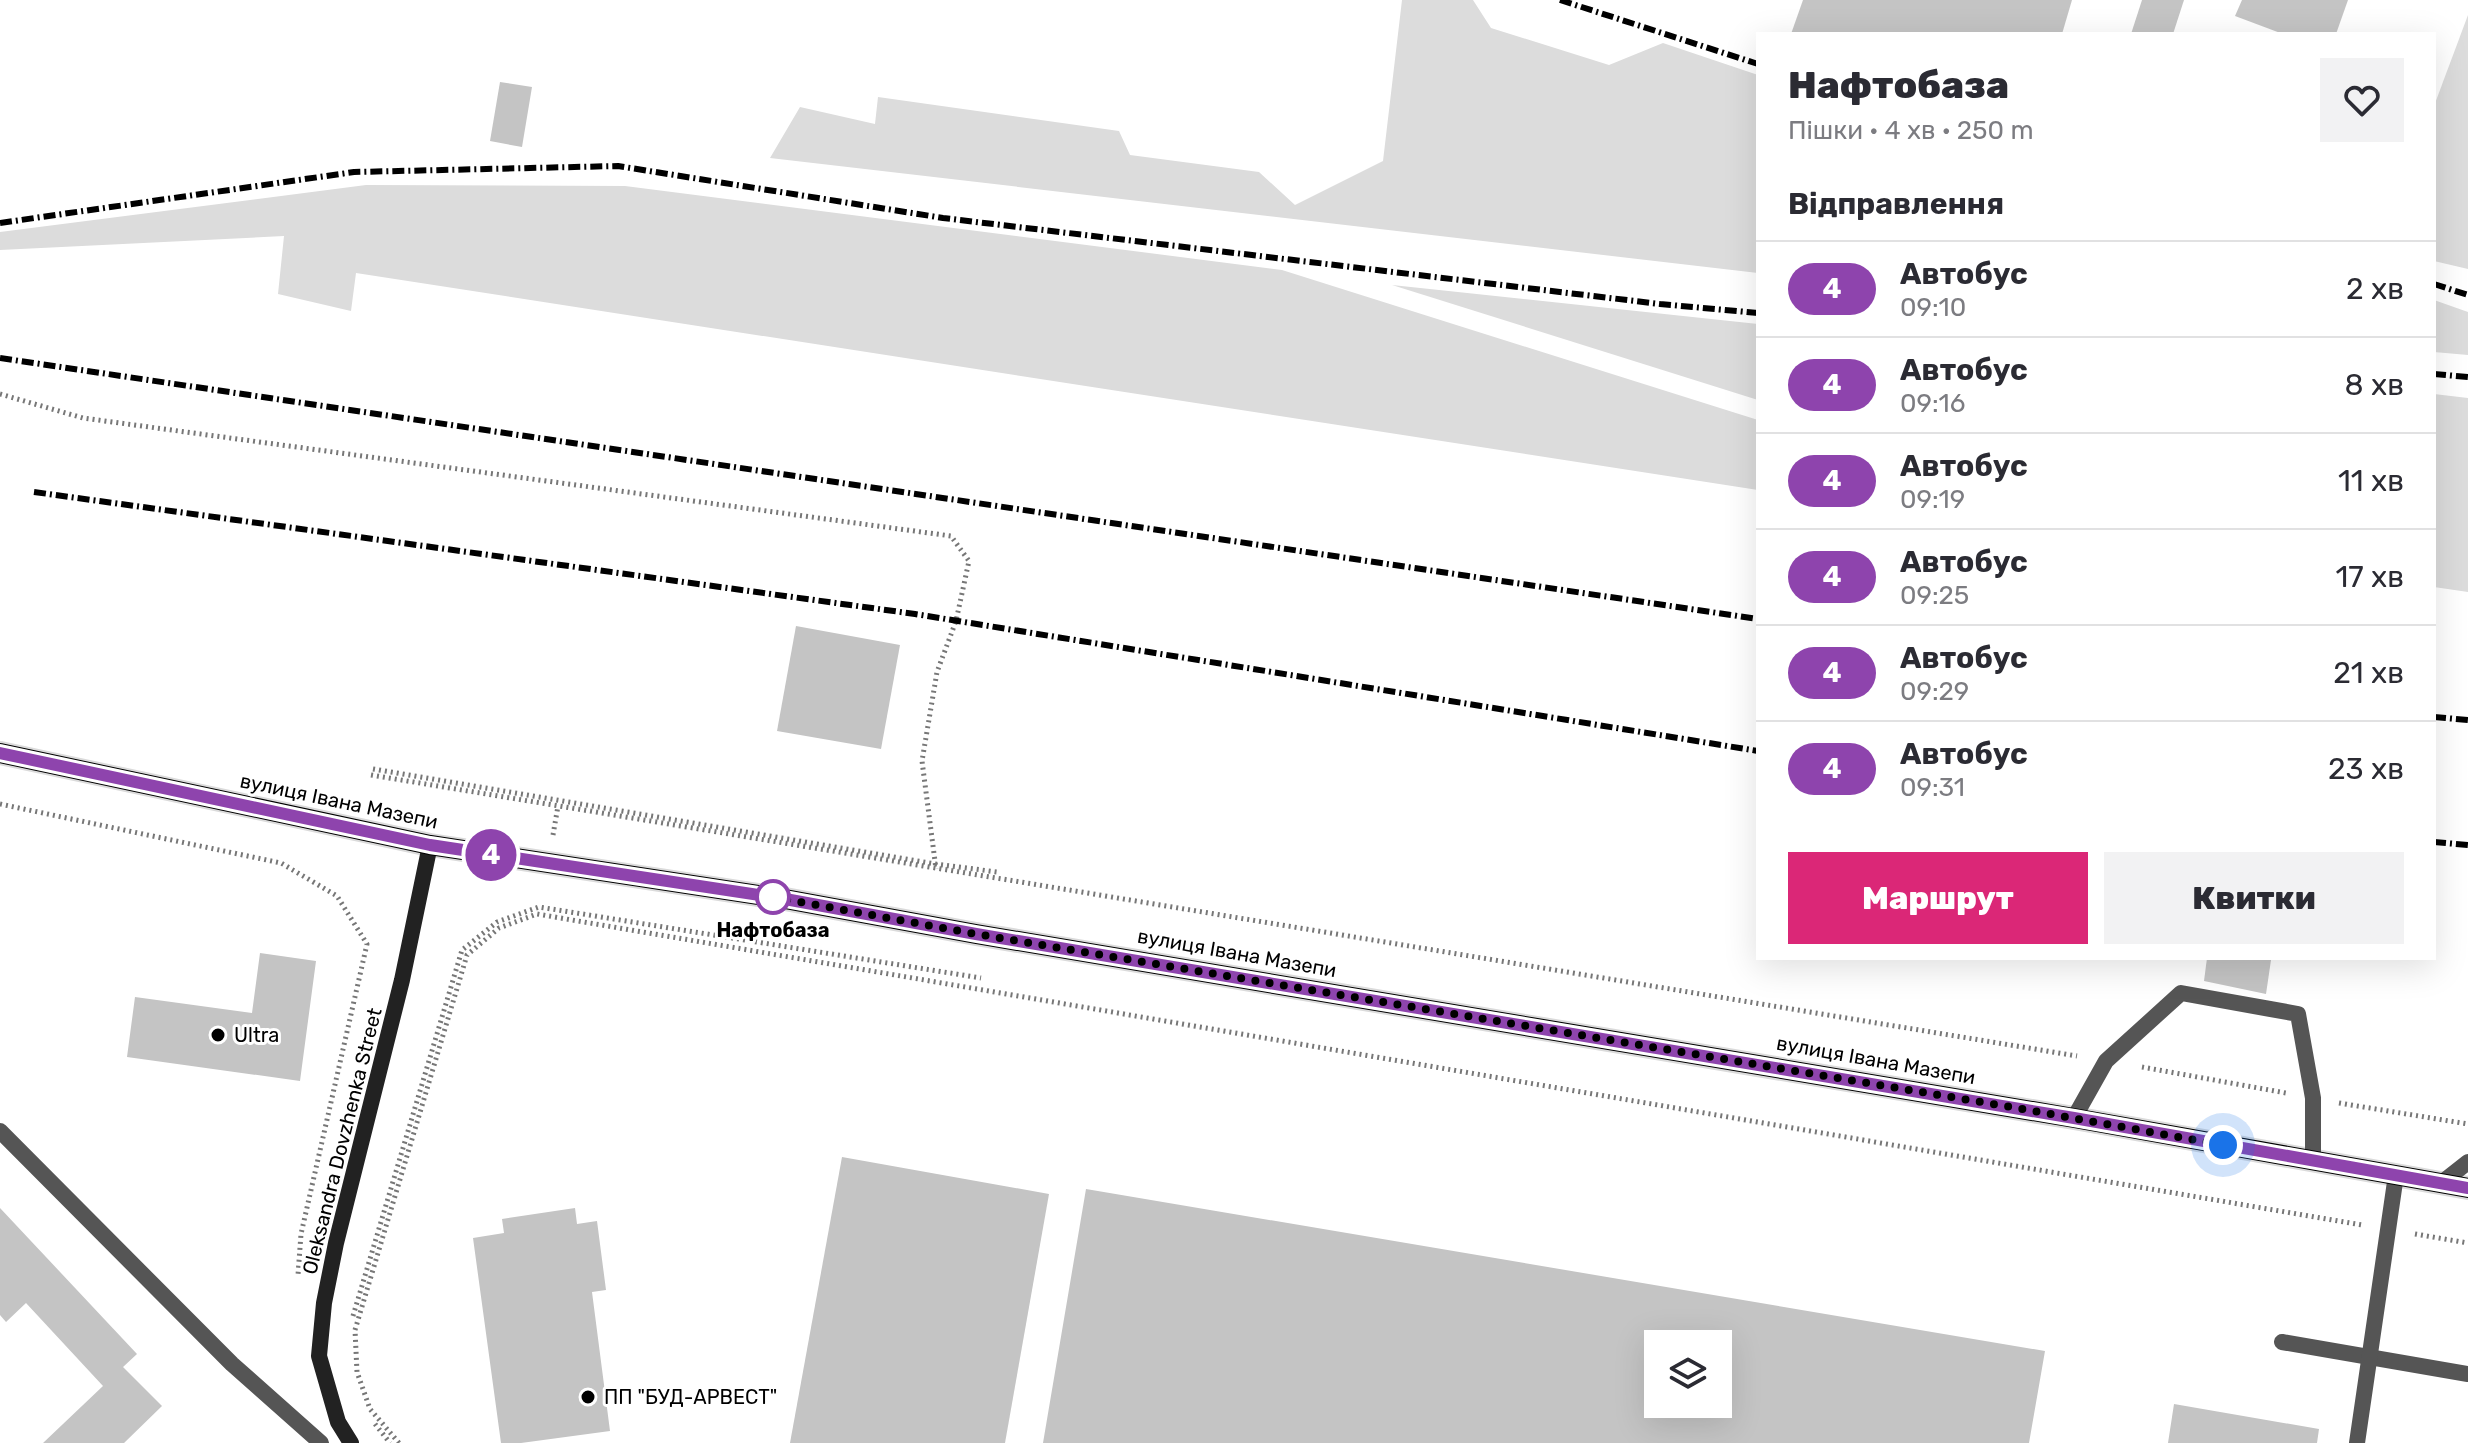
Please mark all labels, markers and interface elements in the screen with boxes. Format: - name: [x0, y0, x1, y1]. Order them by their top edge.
- button: heart: [2320, 58, 2404, 142]
- text: Нафтобаза: [1788, 62, 2009, 108]
- text: Пішки · 4 хв · 250 m: [1788, 115, 2034, 146]
- text: Відправлення: [1788, 186, 2004, 222]
- text: Автобус: [1900, 256, 2028, 292]
- text: 2 хв: [2346, 271, 2404, 307]
- text: 4: [1822, 272, 1842, 305]
- text: 09:10: [1900, 292, 1966, 323]
- text: Автобус: [1900, 352, 2028, 388]
- text: 8 хв: [2345, 367, 2404, 403]
- text: 4: [1822, 368, 1842, 401]
- text: 09:16: [1900, 388, 1965, 419]
- text: Автобус: [1900, 448, 2028, 484]
- text: 11 хв: [2338, 463, 2404, 499]
- text: 4: [1822, 464, 1842, 497]
- text: 09:19: [1900, 484, 1965, 515]
- text: Автобус: [1900, 544, 2028, 580]
- text: 17 хв: [2335, 559, 2404, 595]
- text: 4: [1822, 560, 1842, 593]
- text: 09:25: [1900, 580, 1969, 611]
- text: Автобус: [1900, 640, 2028, 676]
- text: 21 хв: [2333, 655, 2404, 691]
- text: 4: [1822, 656, 1842, 689]
- text: 09:29: [1900, 676, 1969, 707]
- text: Автобус: [1900, 736, 2028, 772]
- text: 23 хв: [2328, 751, 2404, 787]
- text: 4: [1822, 752, 1842, 785]
- street label: вулиця Івана Мазепи: [238, 768, 440, 834]
- text: 09:31: [1900, 772, 1965, 803]
- line badge: 4: [465, 829, 517, 881]
- text: 4: [481, 838, 501, 871]
- button: Маршрут: [1788, 852, 2088, 944]
- button: Квитки: [2104, 852, 2404, 944]
- marker: Нафтобаза: [756, 880, 790, 914]
- place label: Нафтобаза: [716, 918, 830, 942]
- street label: вулиця Івана Мазепи: [1136, 924, 1338, 982]
- street label: Oleksandra Dovzhenka Street: [297, 1005, 387, 1277]
- place label: Ultra: [234, 1023, 279, 1047]
- marker: Ultra: [209, 1026, 227, 1044]
- street label: вулиця Івана Мазепи: [1775, 1031, 1977, 1089]
- your location: [2203, 1125, 2243, 1165]
- map controls: [1644, 1330, 1732, 1418]
- button: layers: [1644, 1330, 1732, 1418]
- place label: ПП "БУД-АРВЕСТ": [604, 1385, 777, 1409]
- marker: ПП "БУД-АРВЕСТ": [579, 1388, 597, 1406]

